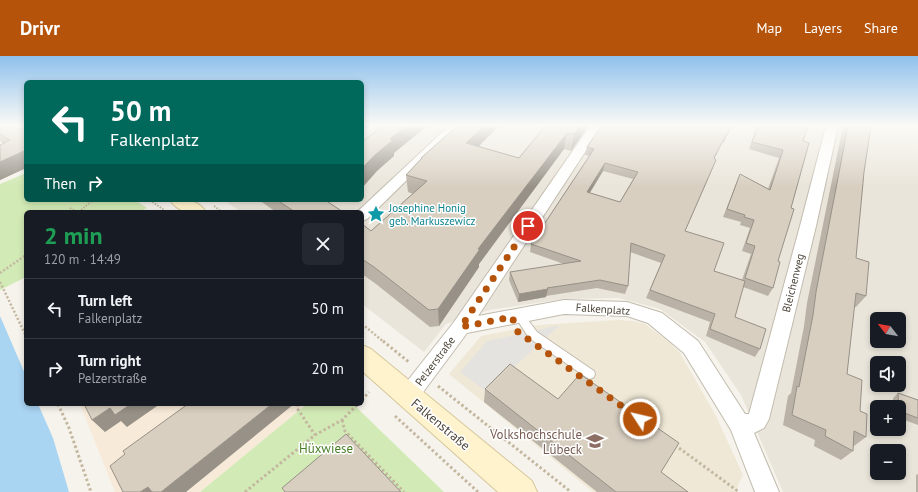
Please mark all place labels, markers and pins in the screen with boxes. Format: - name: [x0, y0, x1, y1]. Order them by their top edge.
- place label: Josephine Honig geb. Markuszewicz: [388, 201, 475, 228]
- place icon: Josephine Honig geb. Markuszewicz: [366, 204, 386, 224]
- pin: [511, 209, 545, 243]
- place label: Volkshochschule Lübeck: [489, 426, 583, 458]
- school or university icon: Volkshochschule Lübeck: [585, 431, 605, 451]

